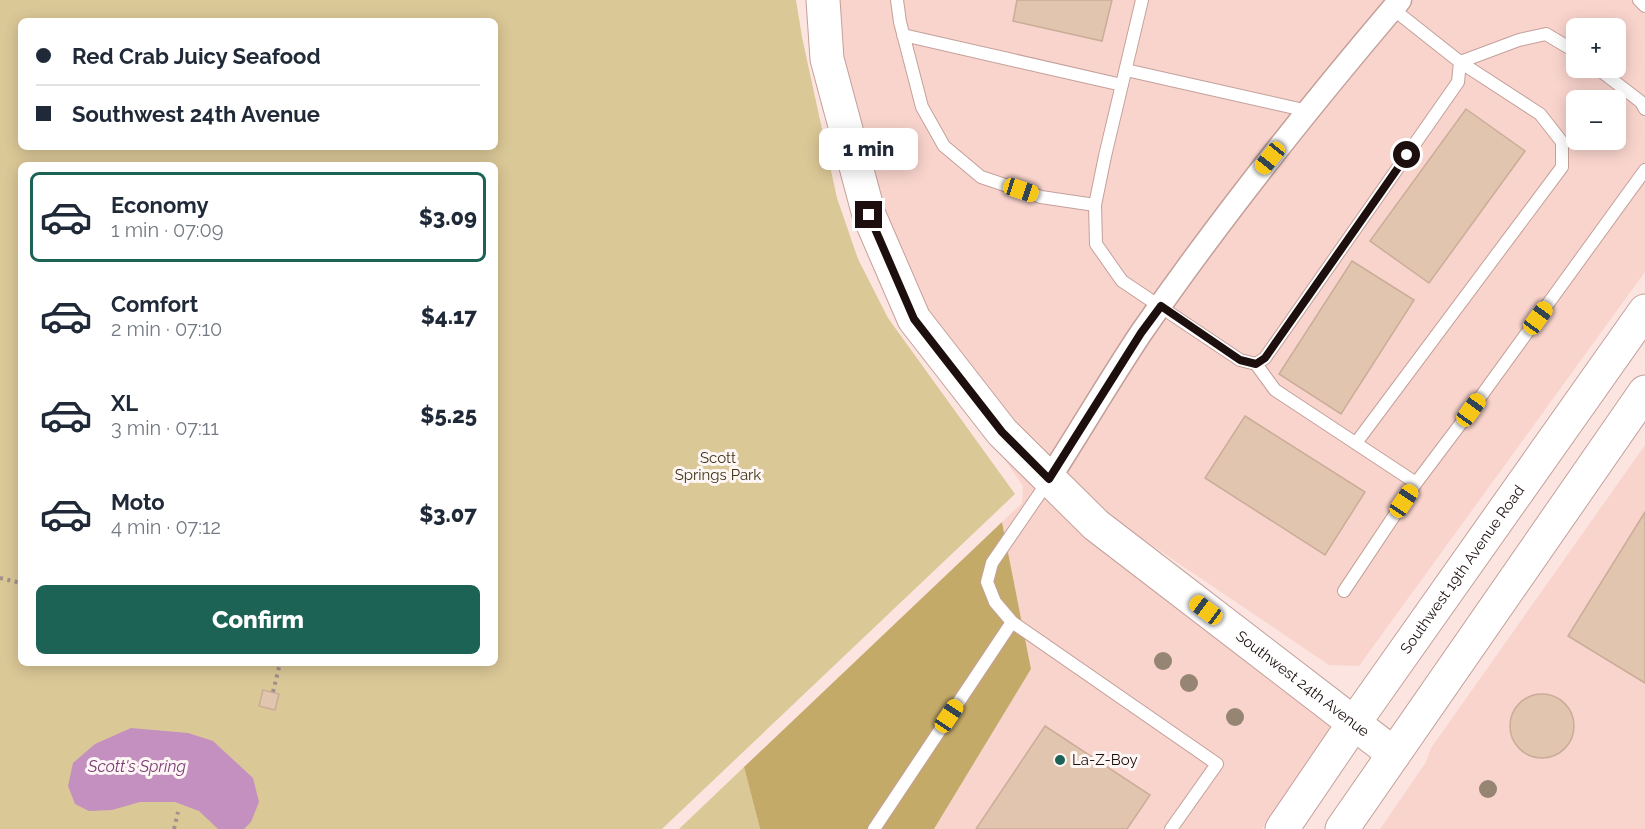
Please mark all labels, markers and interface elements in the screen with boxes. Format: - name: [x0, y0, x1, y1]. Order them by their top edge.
- map controls: [1566, 18, 1626, 150]
- button: +: [1566, 18, 1626, 78]
- text: Red Crab Juicy Seafood: [72, 43, 321, 69]
- button: −: [1566, 90, 1626, 150]
- text: Southwest 24th Avenue: [72, 101, 320, 127]
- callout: 1 min: [820, 128, 918, 170]
- text: 1 min: [843, 137, 894, 161]
- car: [1252, 138, 1288, 178]
- route start: [1393, 141, 1420, 168]
- car: [1001, 176, 1041, 204]
- icon: car: [39, 190, 93, 244]
- text: Economy: [111, 192, 209, 218]
- route end: [855, 201, 882, 228]
- text: $3.09: [419, 204, 477, 230]
- text: 1 min · 07:09: [111, 218, 224, 242]
- icon: car: [39, 289, 93, 343]
- text: Comfort: [111, 291, 198, 317]
- car: [1520, 298, 1556, 338]
- text: $4.17: [421, 303, 477, 329]
- text: 2 min · 07:10: [111, 317, 222, 341]
- icon: car: [39, 388, 93, 442]
- text: XL: [111, 390, 138, 416]
- car: [1453, 390, 1489, 430]
- text: $5.25: [420, 402, 477, 428]
- text: 3 min · 07:11: [111, 416, 219, 440]
- park label: Scott Springs Park: [675, 449, 761, 484]
- car: [1386, 481, 1422, 521]
- street label: Southwest 19th Avenue Road: [1397, 482, 1528, 657]
- icon: car: [39, 487, 93, 541]
- text: Moto: [111, 489, 165, 515]
- text: $3.07: [419, 501, 477, 527]
- text: 4 min · 07:12: [111, 515, 221, 539]
- button: Confirm: [36, 585, 480, 654]
- car: [1186, 592, 1226, 628]
- street label: Southwest 24th Avenue: [1232, 627, 1373, 741]
- car: [931, 696, 967, 736]
- place label: La-Z-Boy: [1072, 751, 1138, 769]
- marker: La-Z-Boy: [1053, 753, 1067, 767]
- water label: Scott's Spring: [87, 757, 186, 776]

